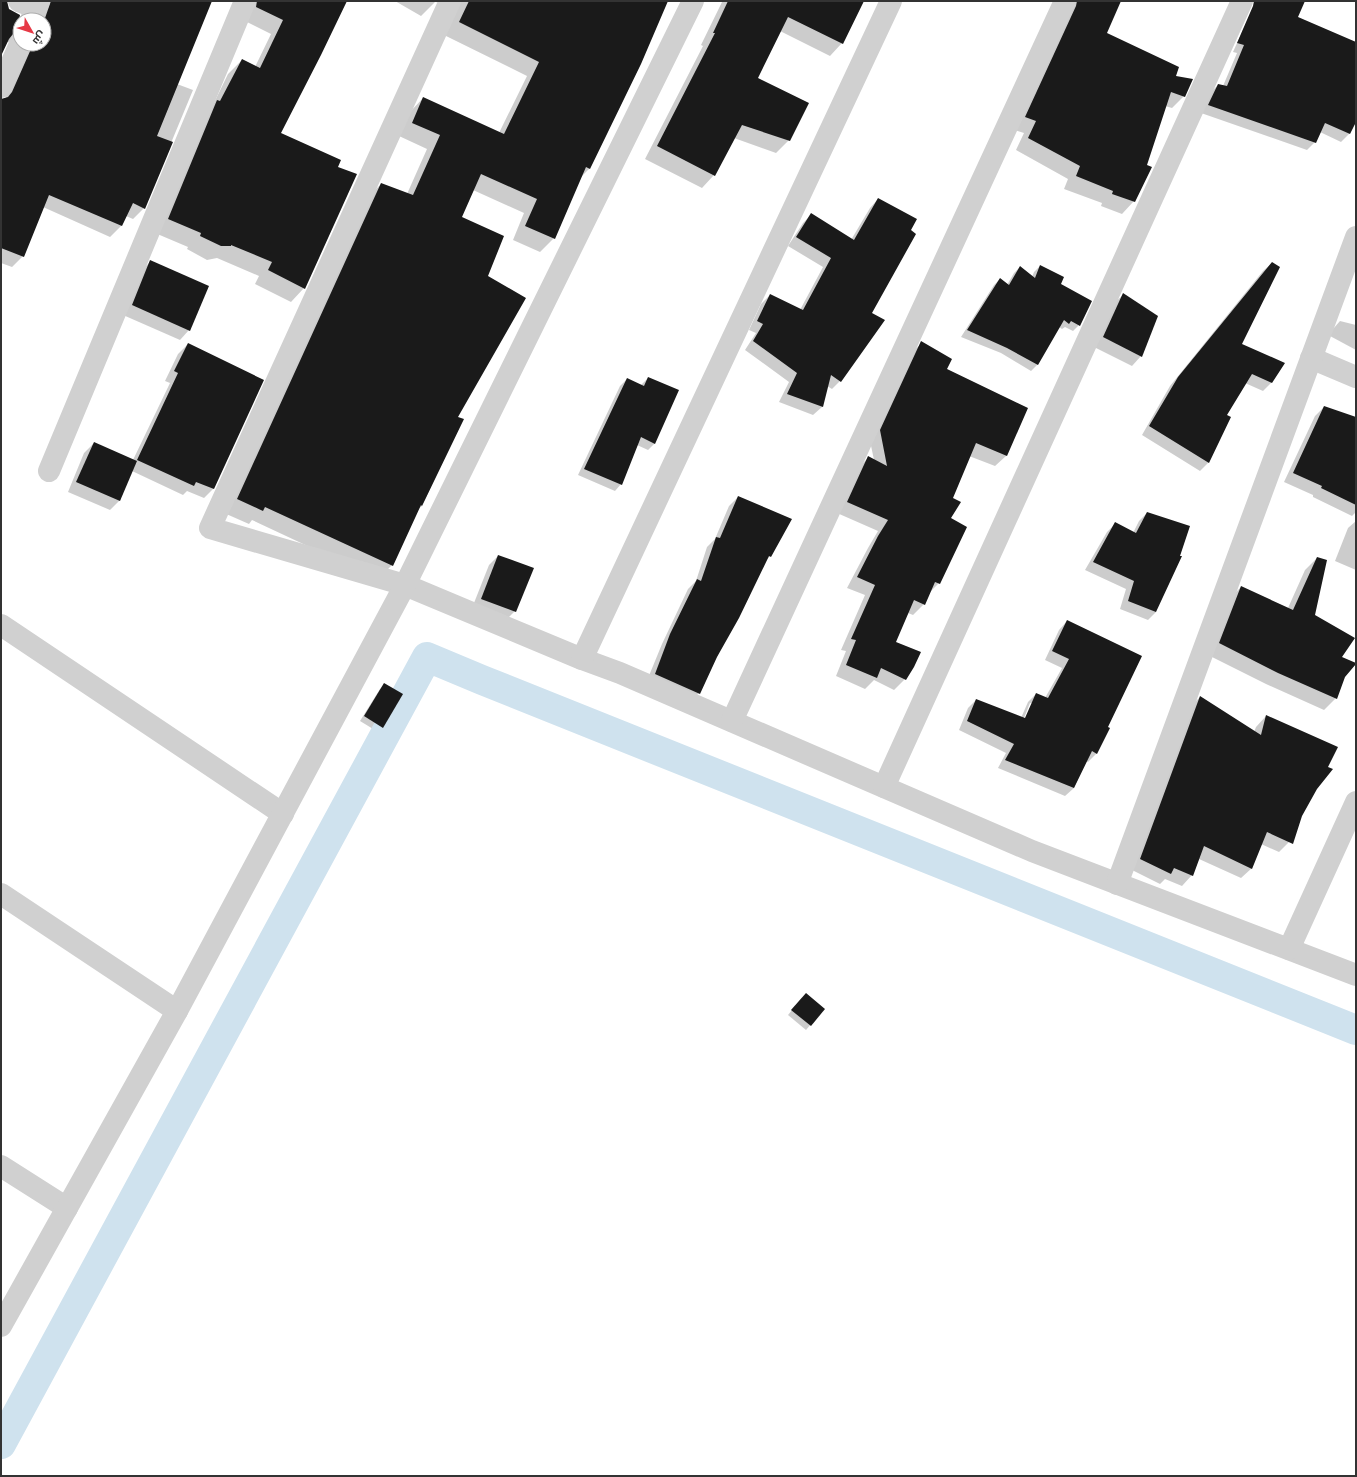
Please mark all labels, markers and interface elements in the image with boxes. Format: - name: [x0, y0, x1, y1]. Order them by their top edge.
- north arrow: [12, 12, 52, 52]
- text: ش: [30, 28, 49, 48]

